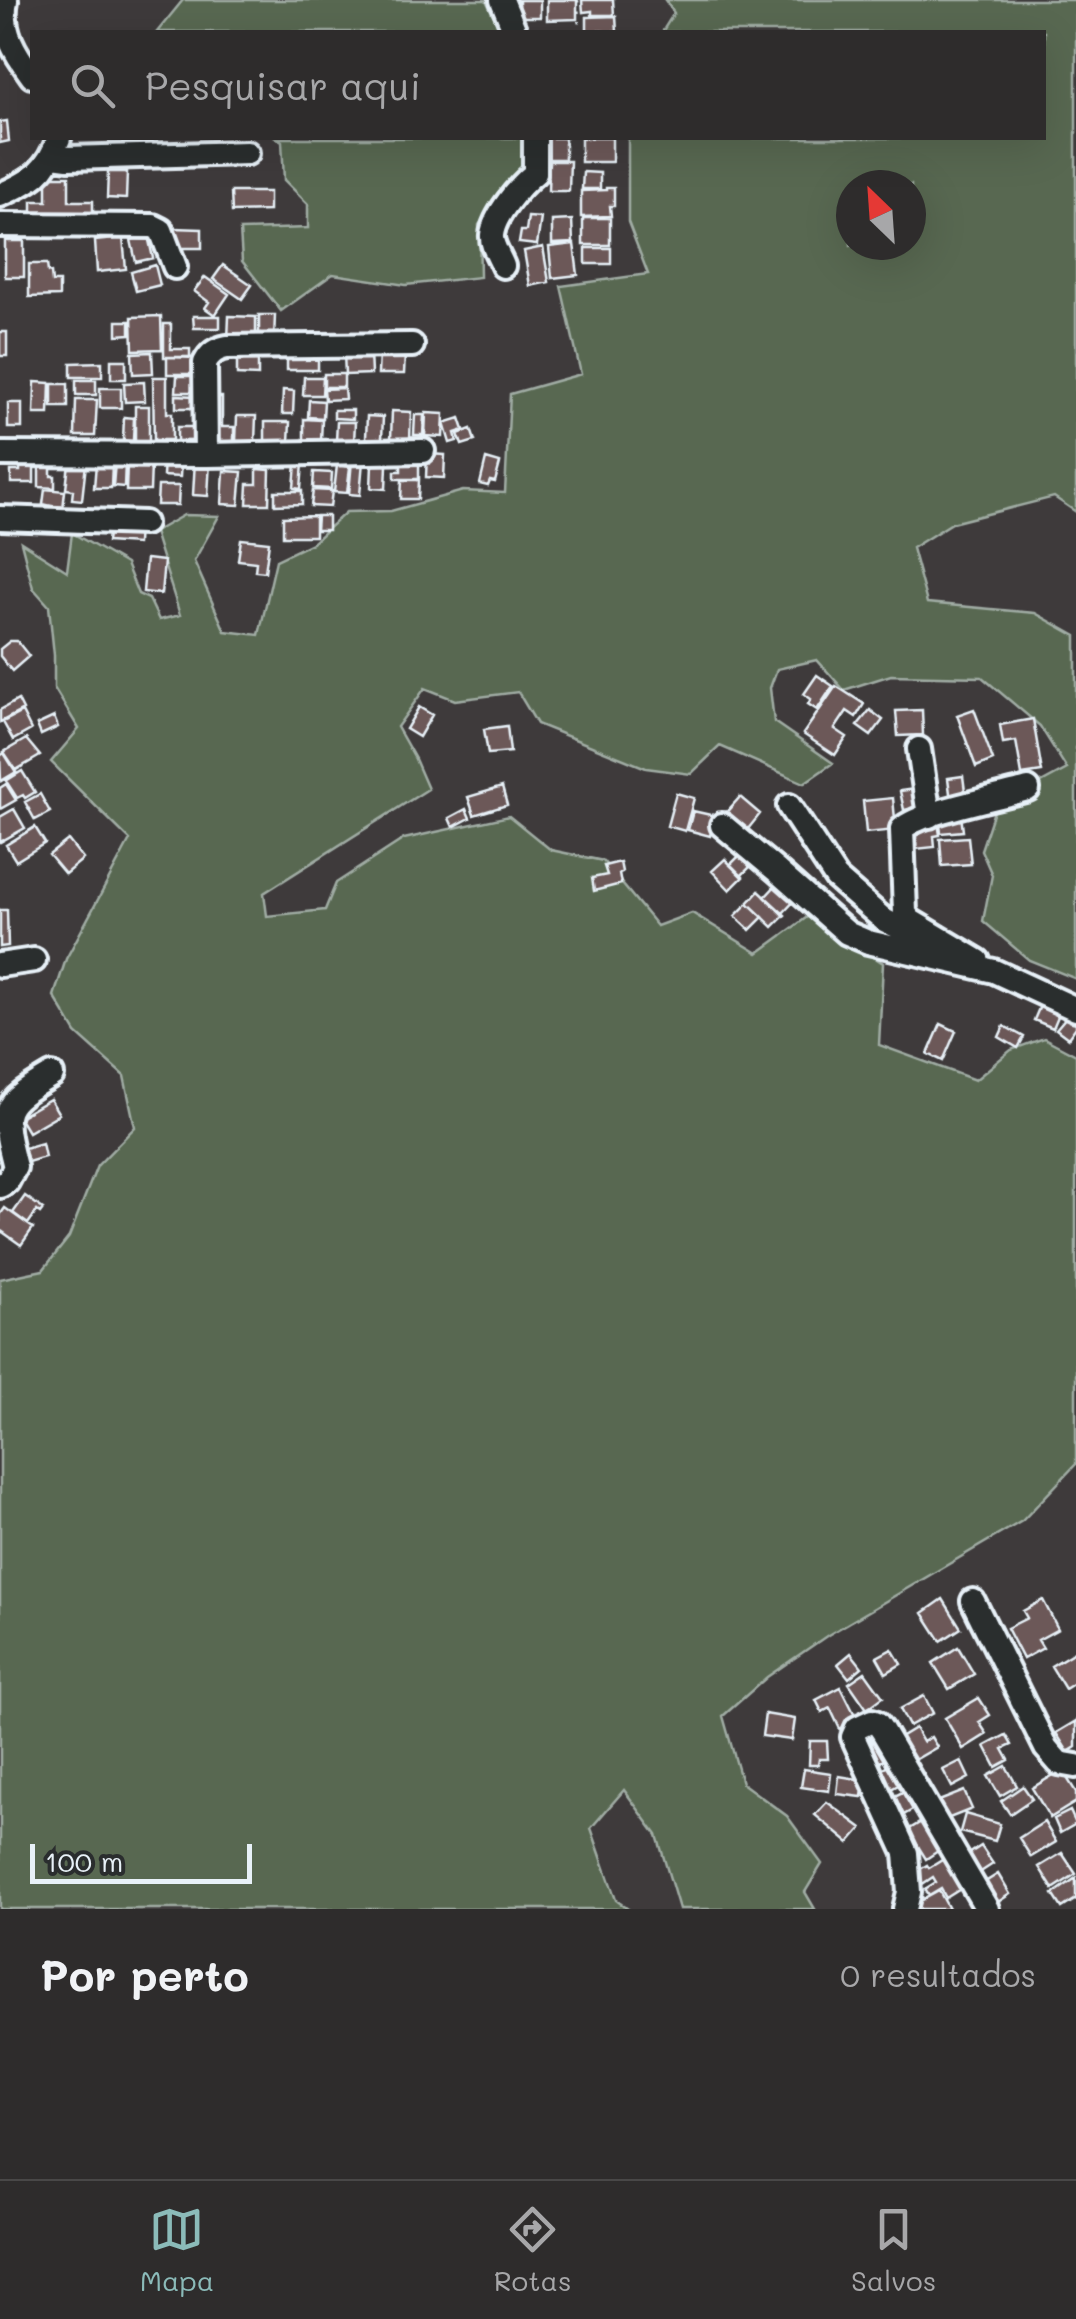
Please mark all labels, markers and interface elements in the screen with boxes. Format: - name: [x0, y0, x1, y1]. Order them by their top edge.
- search box: [30, 30, 1046, 140]
- icon: search: [65, 58, 120, 113]
- text: Pesquisar aqui: [145, 60, 421, 110]
- north arrow: [836, 170, 926, 260]
- scale bar: [30, 1839, 252, 1884]
- text: 100 m: [45, 1843, 123, 1879]
- text: Por perto: [40, 1947, 249, 2002]
- text: 0 resultados: [840, 1953, 1036, 1995]
- tab: Mapa: [140, 2202, 214, 2298]
- tab: Rotas: [494, 2202, 572, 2298]
- tab: Salvos: [851, 2202, 936, 2298]

